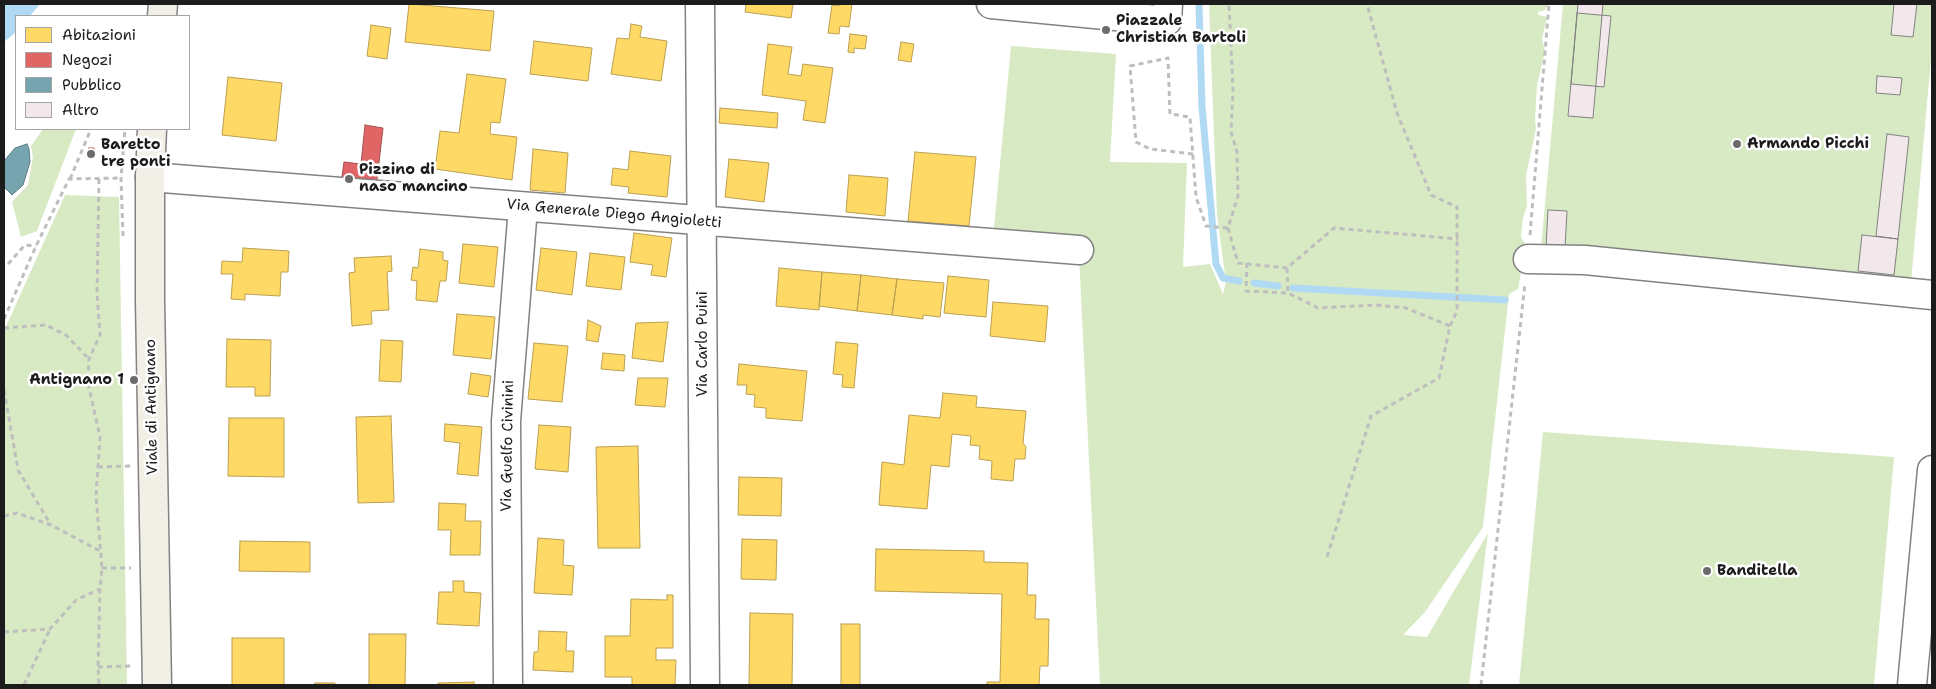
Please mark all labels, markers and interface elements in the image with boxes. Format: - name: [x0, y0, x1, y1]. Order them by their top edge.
- place label: Piazzale Christian Bartoli: [1116, 12, 1246, 47]
- legend: [15, 15, 190, 130]
- marker: Piazzale Christian Bartoli: [1100, 24, 1112, 36]
- text: Abitazioni: [62, 25, 136, 45]
- text: Negozi: [62, 50, 112, 70]
- text: Pubblico: [62, 75, 121, 95]
- text: Altro: [62, 100, 99, 120]
- place label: Armando Picchi: [1747, 135, 1869, 153]
- place label: Baretto tre ponti: [101, 136, 170, 171]
- marker: Armando Picchi: [1731, 138, 1743, 150]
- marker: Baretto tre ponti: [85, 148, 97, 160]
- place label: Pizzino di naso mancino: [359, 161, 468, 196]
- marker: Pizzino di naso mancino: [343, 173, 355, 185]
- street label: Via Generale Diego Angioletti: [506, 196, 722, 232]
- street label: Via Carlo Puini: [694, 291, 712, 397]
- street label: Viale di Antignano: [142, 339, 162, 475]
- place label: Antignano 1: [29, 371, 124, 389]
- marker: Antignano 1: [128, 374, 140, 386]
- street label: Via Guelfo Civinini: [498, 380, 518, 512]
- place label: Banditella: [1717, 562, 1798, 580]
- marker: Banditella: [1701, 565, 1713, 577]

